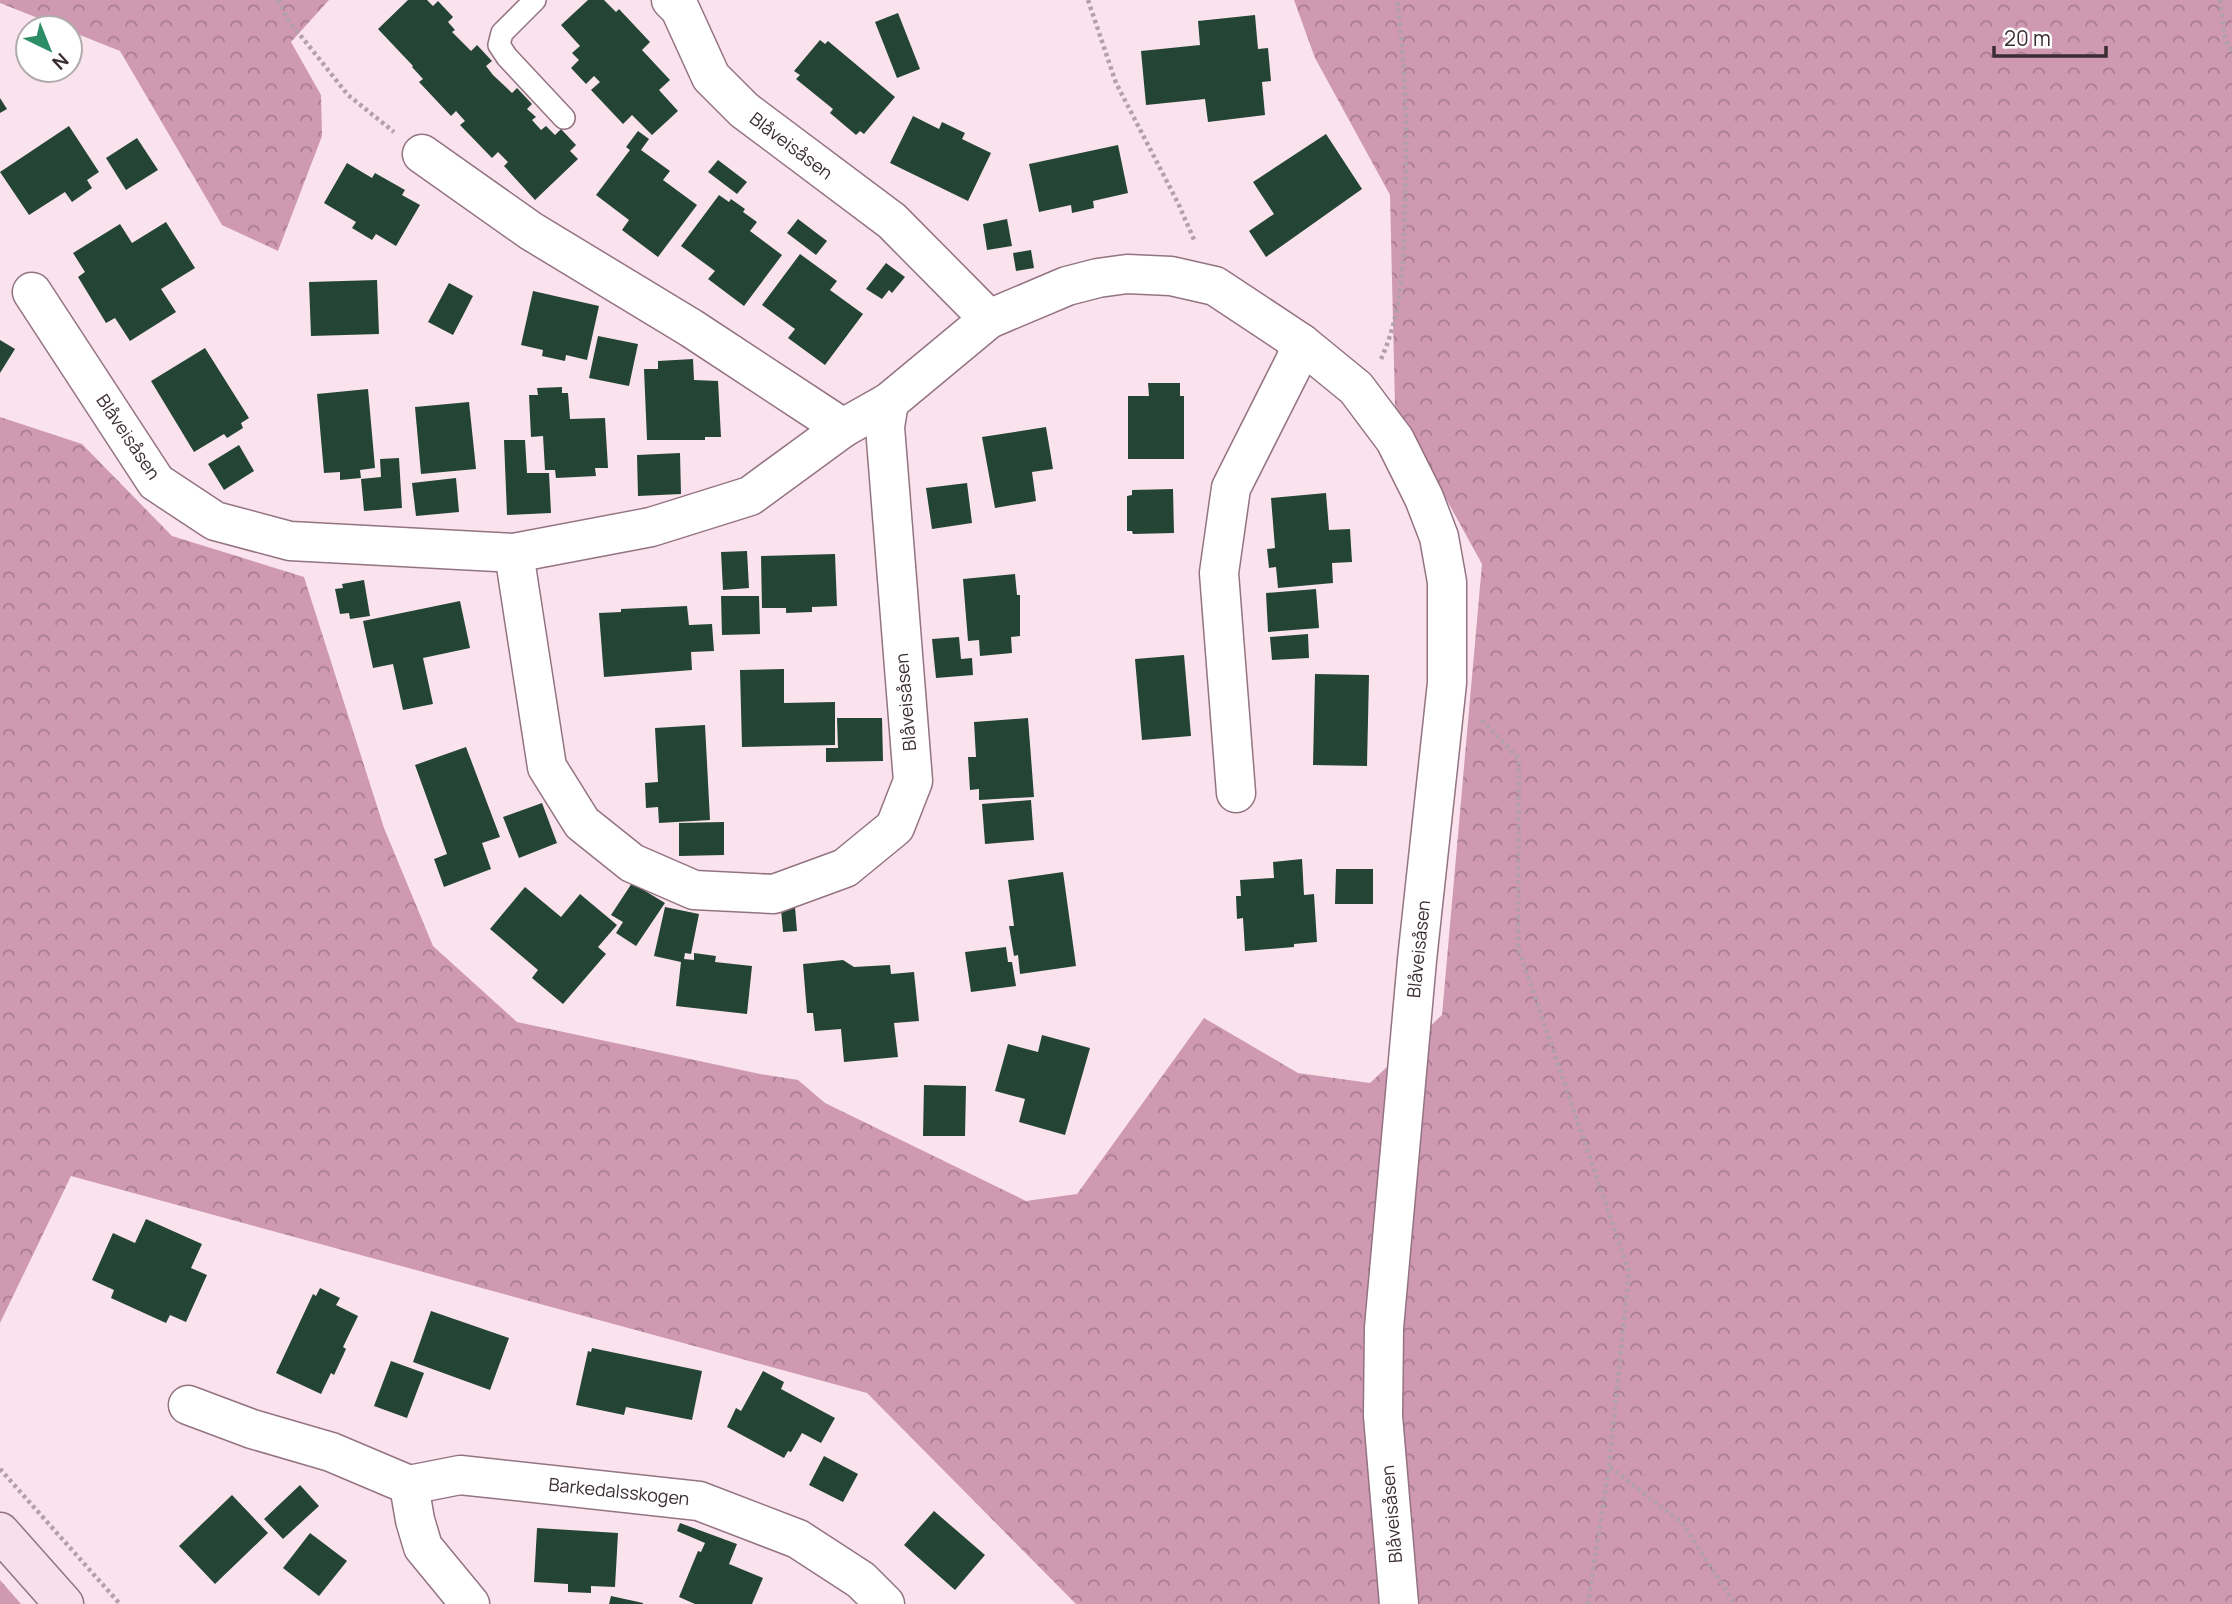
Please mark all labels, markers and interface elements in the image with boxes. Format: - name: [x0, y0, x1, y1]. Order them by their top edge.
- north arrow: [14, 14, 84, 84]
- scale bar: [1994, 14, 2106, 58]
- text: 20 m: [2004, 24, 2051, 52]
- text: N: [47, 47, 74, 76]
- street label: Blåveisåsen: [745, 106, 838, 184]
- street label: Blåveisåsen: [91, 389, 166, 484]
- street label: Blåveisåsen: [889, 652, 921, 752]
- street label: Blåveisåsen: [1401, 899, 1435, 999]
- street label: Blåveisåsen: [1375, 1464, 1407, 1564]
- street label: Barkedalsskogen: [547, 1472, 691, 1510]

